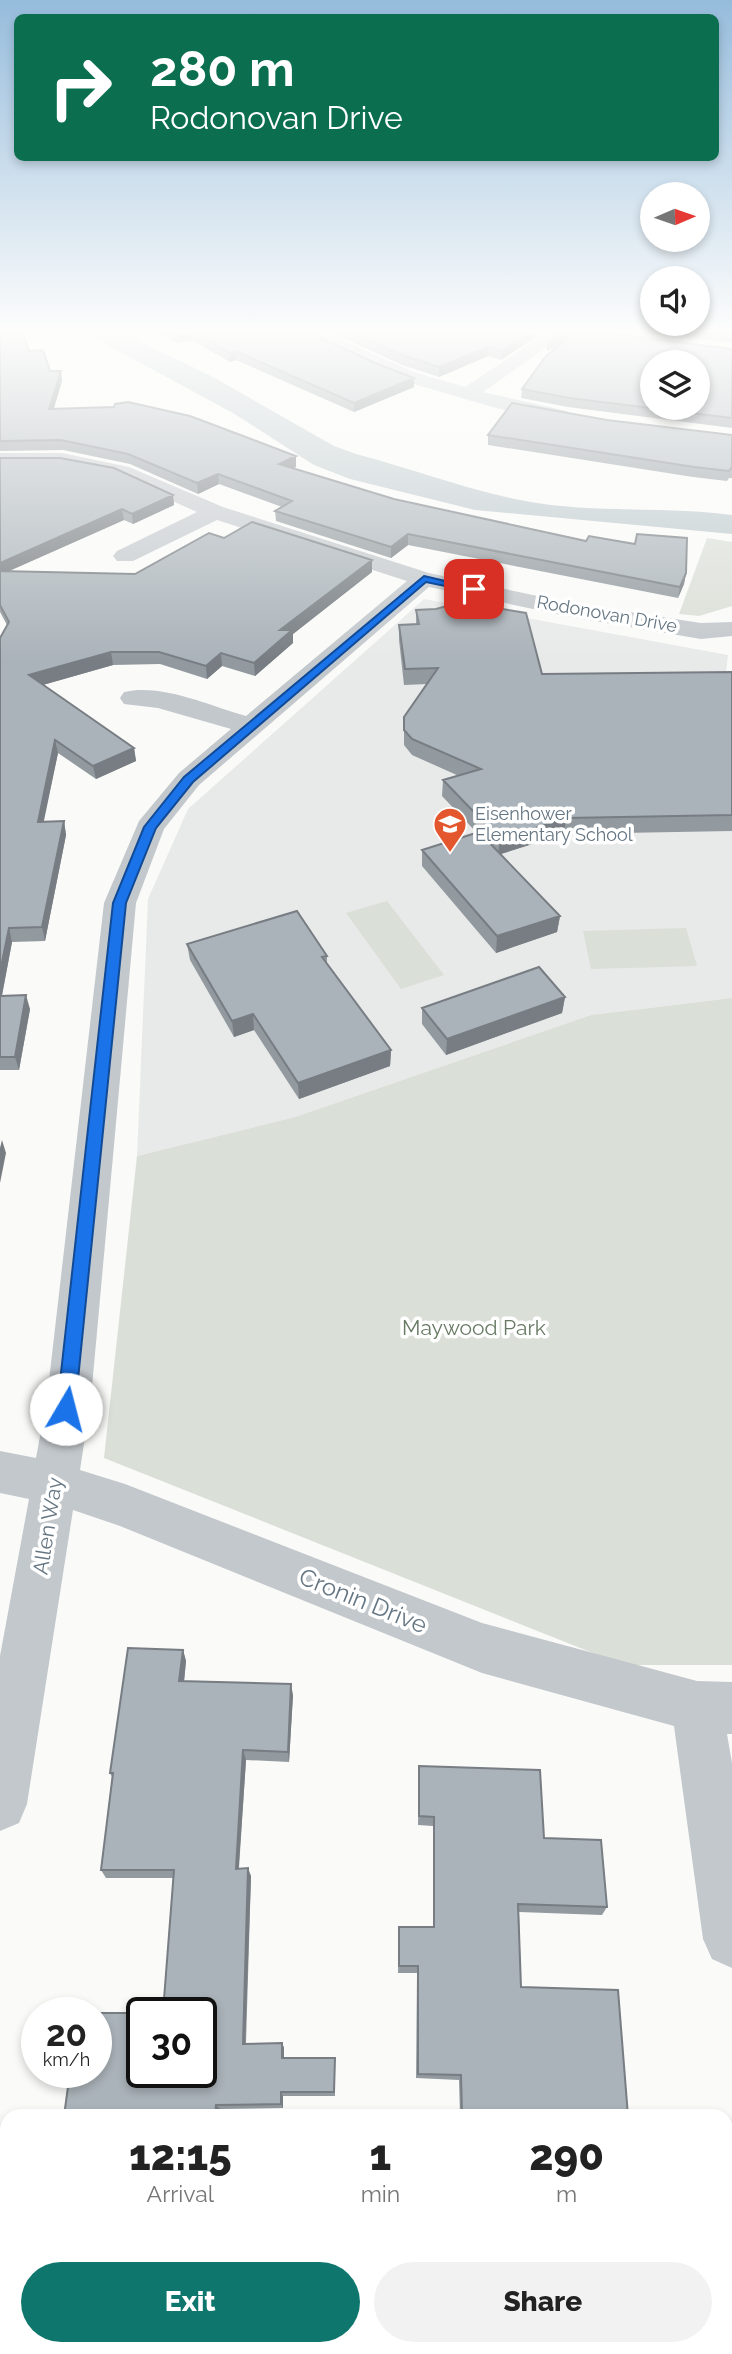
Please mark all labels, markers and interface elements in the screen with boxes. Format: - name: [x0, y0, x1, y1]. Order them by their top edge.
- text: 280 m: [150, 40, 295, 97]
- icon: right: [35, 42, 126, 133]
- text: Rodonovan Drive: [150, 99, 403, 136]
- north arrow: [640, 182, 710, 252]
- map controls: [640, 182, 710, 420]
- button: sound: [640, 266, 710, 336]
- button: layers: [640, 350, 710, 420]
- pin: [444, 559, 504, 619]
- icon: arrive: [455, 570, 493, 608]
- street label: Rodonovan Drive: [535, 591, 679, 636]
- place label: Eisenhower Elementary School: [475, 803, 633, 845]
- school or university icon: Eisenhower Elementary School: [431, 805, 469, 854]
- park label: Maywood Park: [402, 1315, 546, 1340]
- position arrow: [29, 1372, 103, 1446]
- street label: Allen Way: [27, 1475, 68, 1576]
- street label: Cronin Drive: [295, 1562, 431, 1639]
- speed limit sign: 30: [126, 1997, 217, 2088]
- text: 20: [46, 2013, 87, 2054]
- text: km/h: [43, 2049, 90, 2070]
- text: 12:15: [129, 2131, 232, 2180]
- text: 1: [370, 2131, 391, 2180]
- text: 290: [529, 2131, 604, 2180]
- text: Arrival: [147, 2180, 214, 2207]
- text: min: [361, 2180, 400, 2207]
- text: m: [556, 2180, 577, 2207]
- button: Exit: [21, 2262, 360, 2342]
- button: Share: [374, 2262, 712, 2342]

